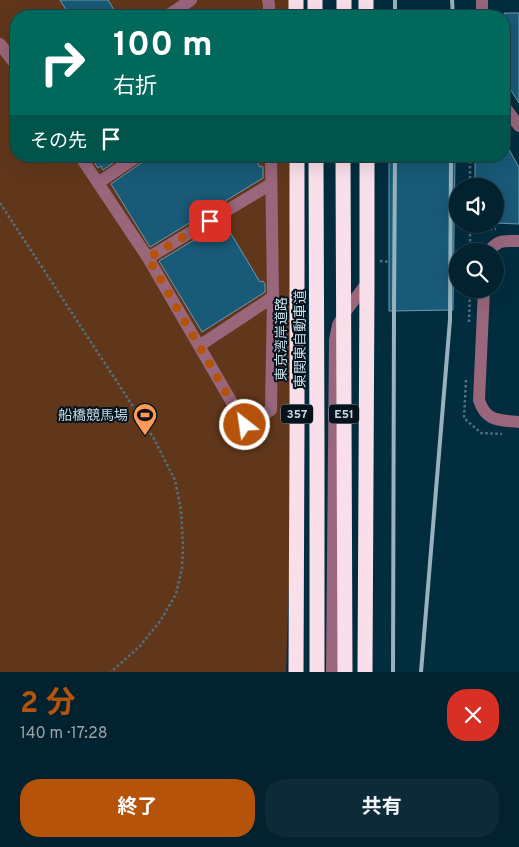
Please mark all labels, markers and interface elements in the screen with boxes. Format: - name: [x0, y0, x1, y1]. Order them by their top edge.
- text: 100 m: [113, 24, 213, 68]
- icon: right: [30, 30, 95, 95]
- text: 右折: [113, 74, 157, 101]
- icon: arrive: [97, 125, 125, 153]
- text: その先: [30, 130, 87, 154]
- map controls: [449, 178, 504, 298]
- button: sound: [449, 178, 504, 233]
- pin: [189, 200, 231, 242]
- icon: arrive: [196, 207, 224, 235]
- button: search: [449, 243, 504, 298]
- street label: 東関東自動車道: [293, 290, 310, 388]
- street label: 東京湾岸道路: [274, 297, 291, 381]
- position arrow: [218, 398, 270, 450]
- sports icon: 船橋競馬場: [132, 402, 158, 436]
- road number: 357: [281, 404, 313, 424]
- road number: E51: [329, 404, 359, 424]
- place label: 船橋競馬場: [58, 408, 128, 425]
- text: 2 分: [20, 686, 76, 723]
- button: close: [447, 689, 499, 741]
- text: 140 m · 17:28: [20, 724, 107, 744]
- button: 終了: [20, 779, 255, 837]
- button: 共有: [265, 779, 499, 837]

